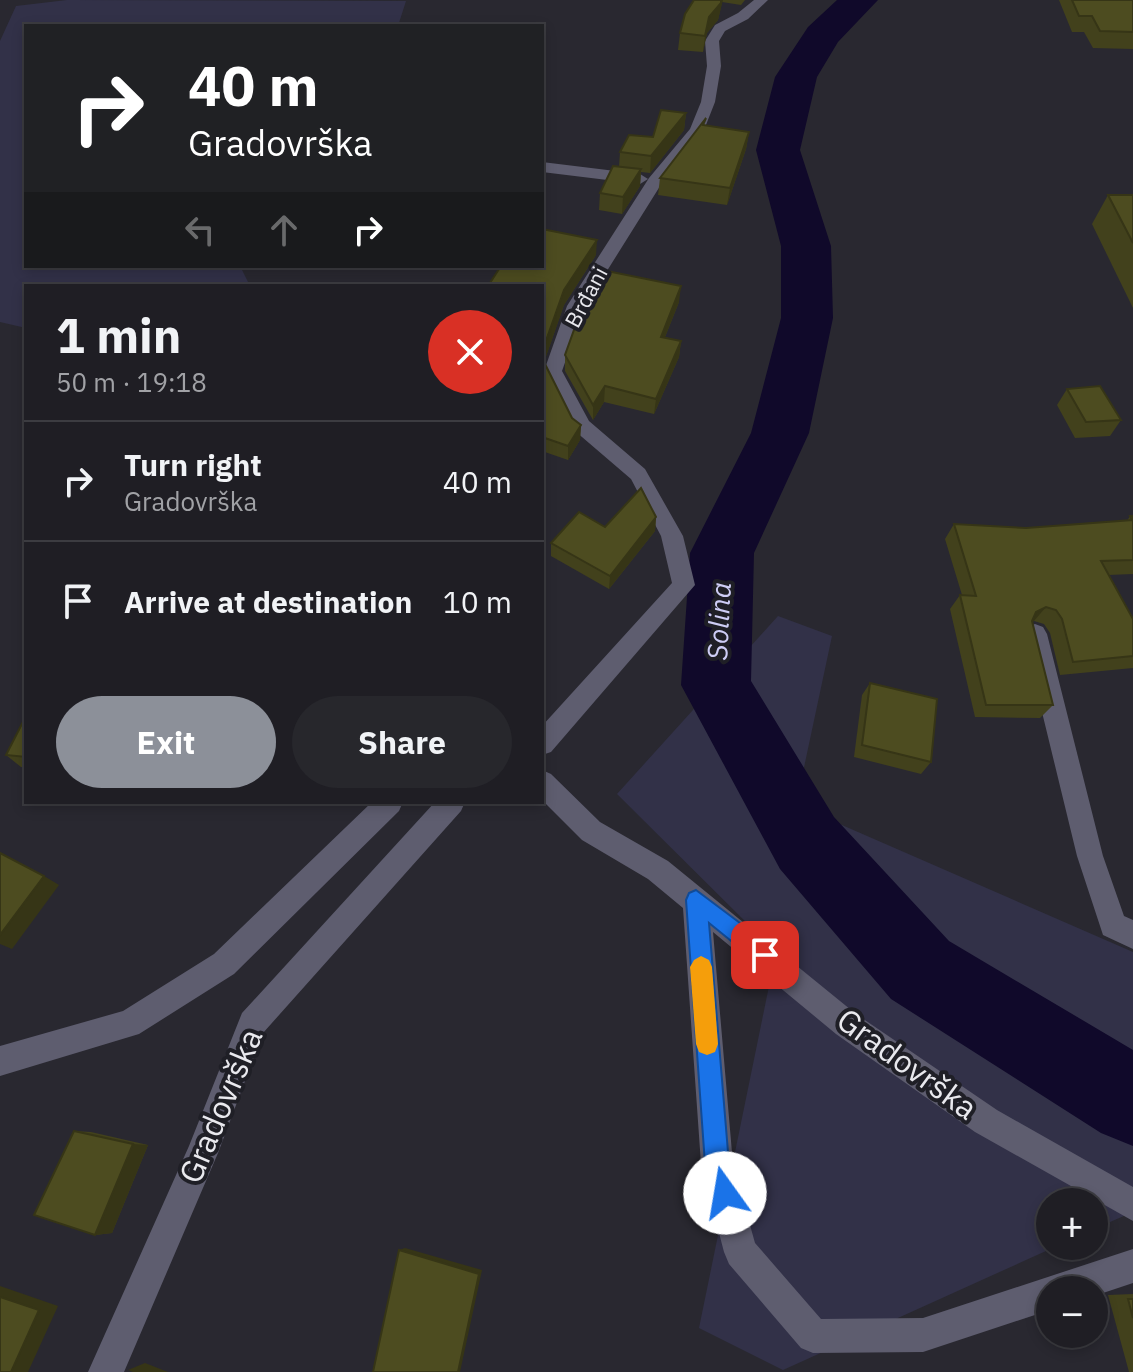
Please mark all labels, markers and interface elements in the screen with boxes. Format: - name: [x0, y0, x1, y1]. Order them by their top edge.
- text: 40 m: [188, 49, 318, 121]
- icon: right: [56, 56, 160, 160]
- text: Gradovrška: [188, 119, 373, 166]
- icon: left: [178, 208, 222, 252]
- icon: ahead: [262, 208, 306, 252]
- icon: right: [346, 208, 390, 252]
- street label: Brđani: [558, 261, 614, 332]
- text: 1 min: [56, 304, 181, 366]
- button: close: [428, 310, 512, 394]
- text: 50 m · 19:18: [56, 365, 207, 399]
- text: Turn right: [124, 445, 262, 484]
- icon: right: [56, 459, 100, 503]
- text: 40 m: [443, 462, 512, 501]
- text: Gradovrška: [124, 484, 257, 518]
- icon: arrive: [56, 579, 100, 623]
- water label: Solina: [698, 581, 739, 661]
- text: Arrive at destination: [124, 582, 412, 621]
- text: 10 m: [443, 582, 512, 621]
- button: Exit: [56, 696, 276, 788]
- button: Share: [292, 696, 512, 788]
- pin: [731, 921, 799, 989]
- icon: arrive: [743, 933, 787, 977]
- street label: Gradovrška: [829, 998, 986, 1128]
- street label: Gradovrška: [169, 1022, 271, 1189]
- position arrow: [683, 1151, 767, 1235]
- map controls: [1036, 1188, 1108, 1348]
- button: +: [1036, 1188, 1108, 1260]
- button: −: [1036, 1276, 1108, 1348]

